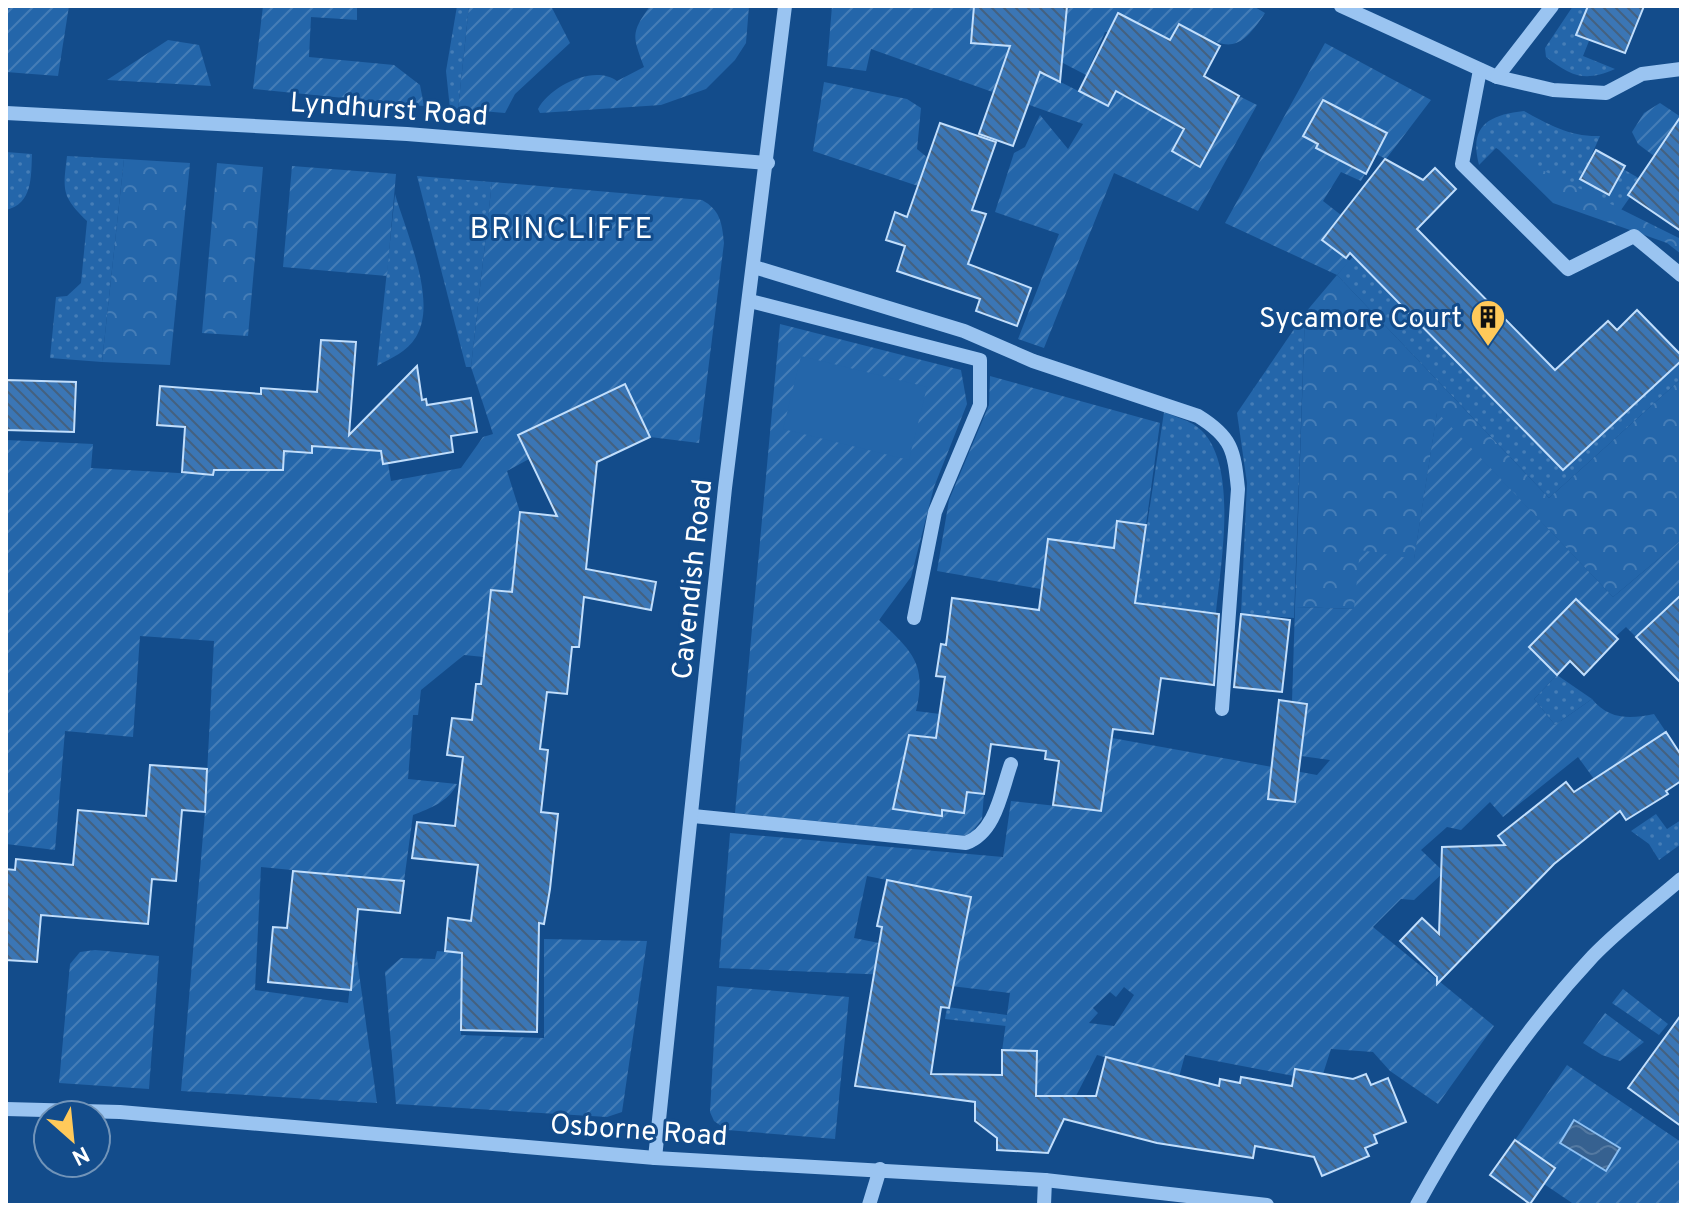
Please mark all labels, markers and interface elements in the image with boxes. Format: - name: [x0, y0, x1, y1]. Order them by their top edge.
- street label: Lyndhurst Road: [288, 86, 489, 136]
- district label: BRINCLIFFE: [469, 212, 655, 249]
- building icon: Sycamore Court: [1469, 298, 1507, 348]
- place label: Sycamore Court: [1259, 302, 1462, 338]
- street label: Cavendish Road: [666, 477, 722, 681]
- north arrow: [32, 1099, 112, 1179]
- street label: Osborne Road: [549, 1108, 729, 1156]
- text: N: [67, 1139, 93, 1170]

